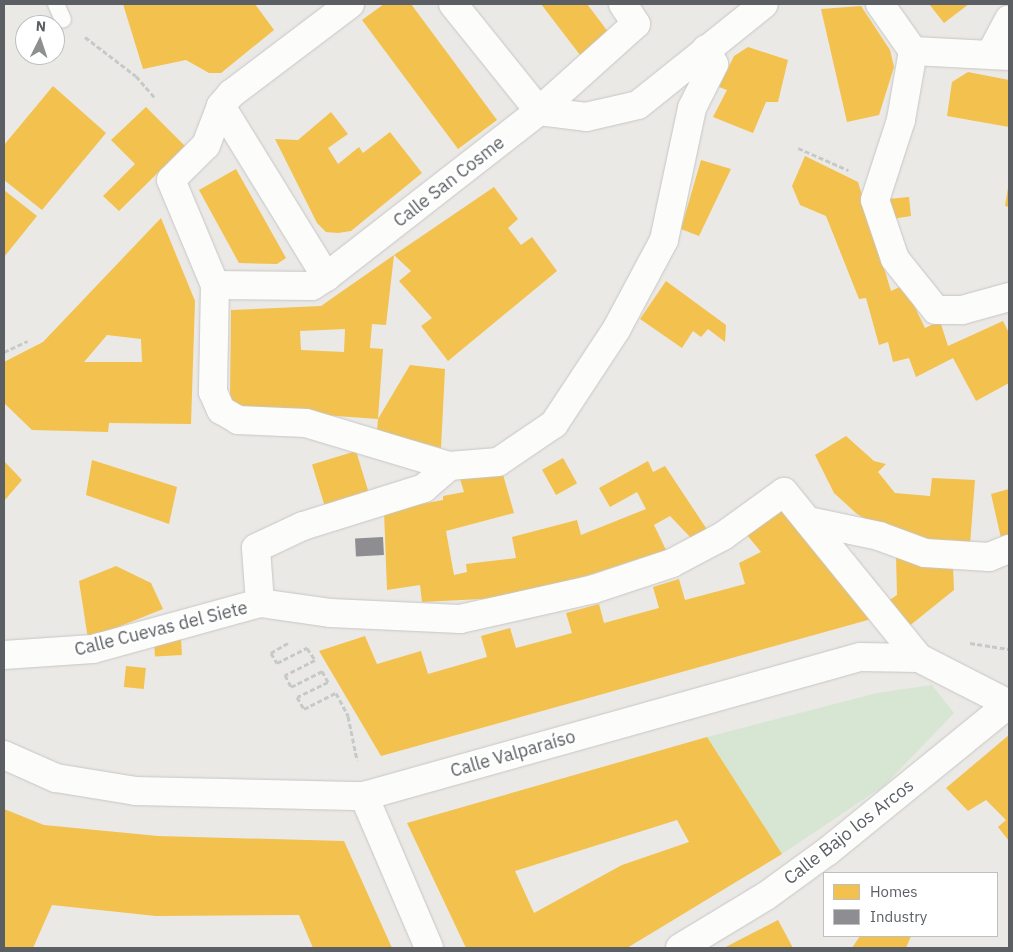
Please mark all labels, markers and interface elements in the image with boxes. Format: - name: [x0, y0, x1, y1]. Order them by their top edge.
- north arrow: [15, 15, 65, 65]
- text: N: [35, 17, 47, 35]
- street label: Calle San Cosme: [389, 132, 509, 232]
- street label: Calle Cuevas del Siete: [72, 597, 250, 661]
- street label: Calle Valparaíso: [448, 726, 578, 782]
- street label: Calle Bajo los Arcos: [780, 775, 918, 889]
- legend: [823, 872, 998, 937]
- text: Homes: [870, 882, 918, 901]
- text: Industry: [870, 907, 927, 926]

